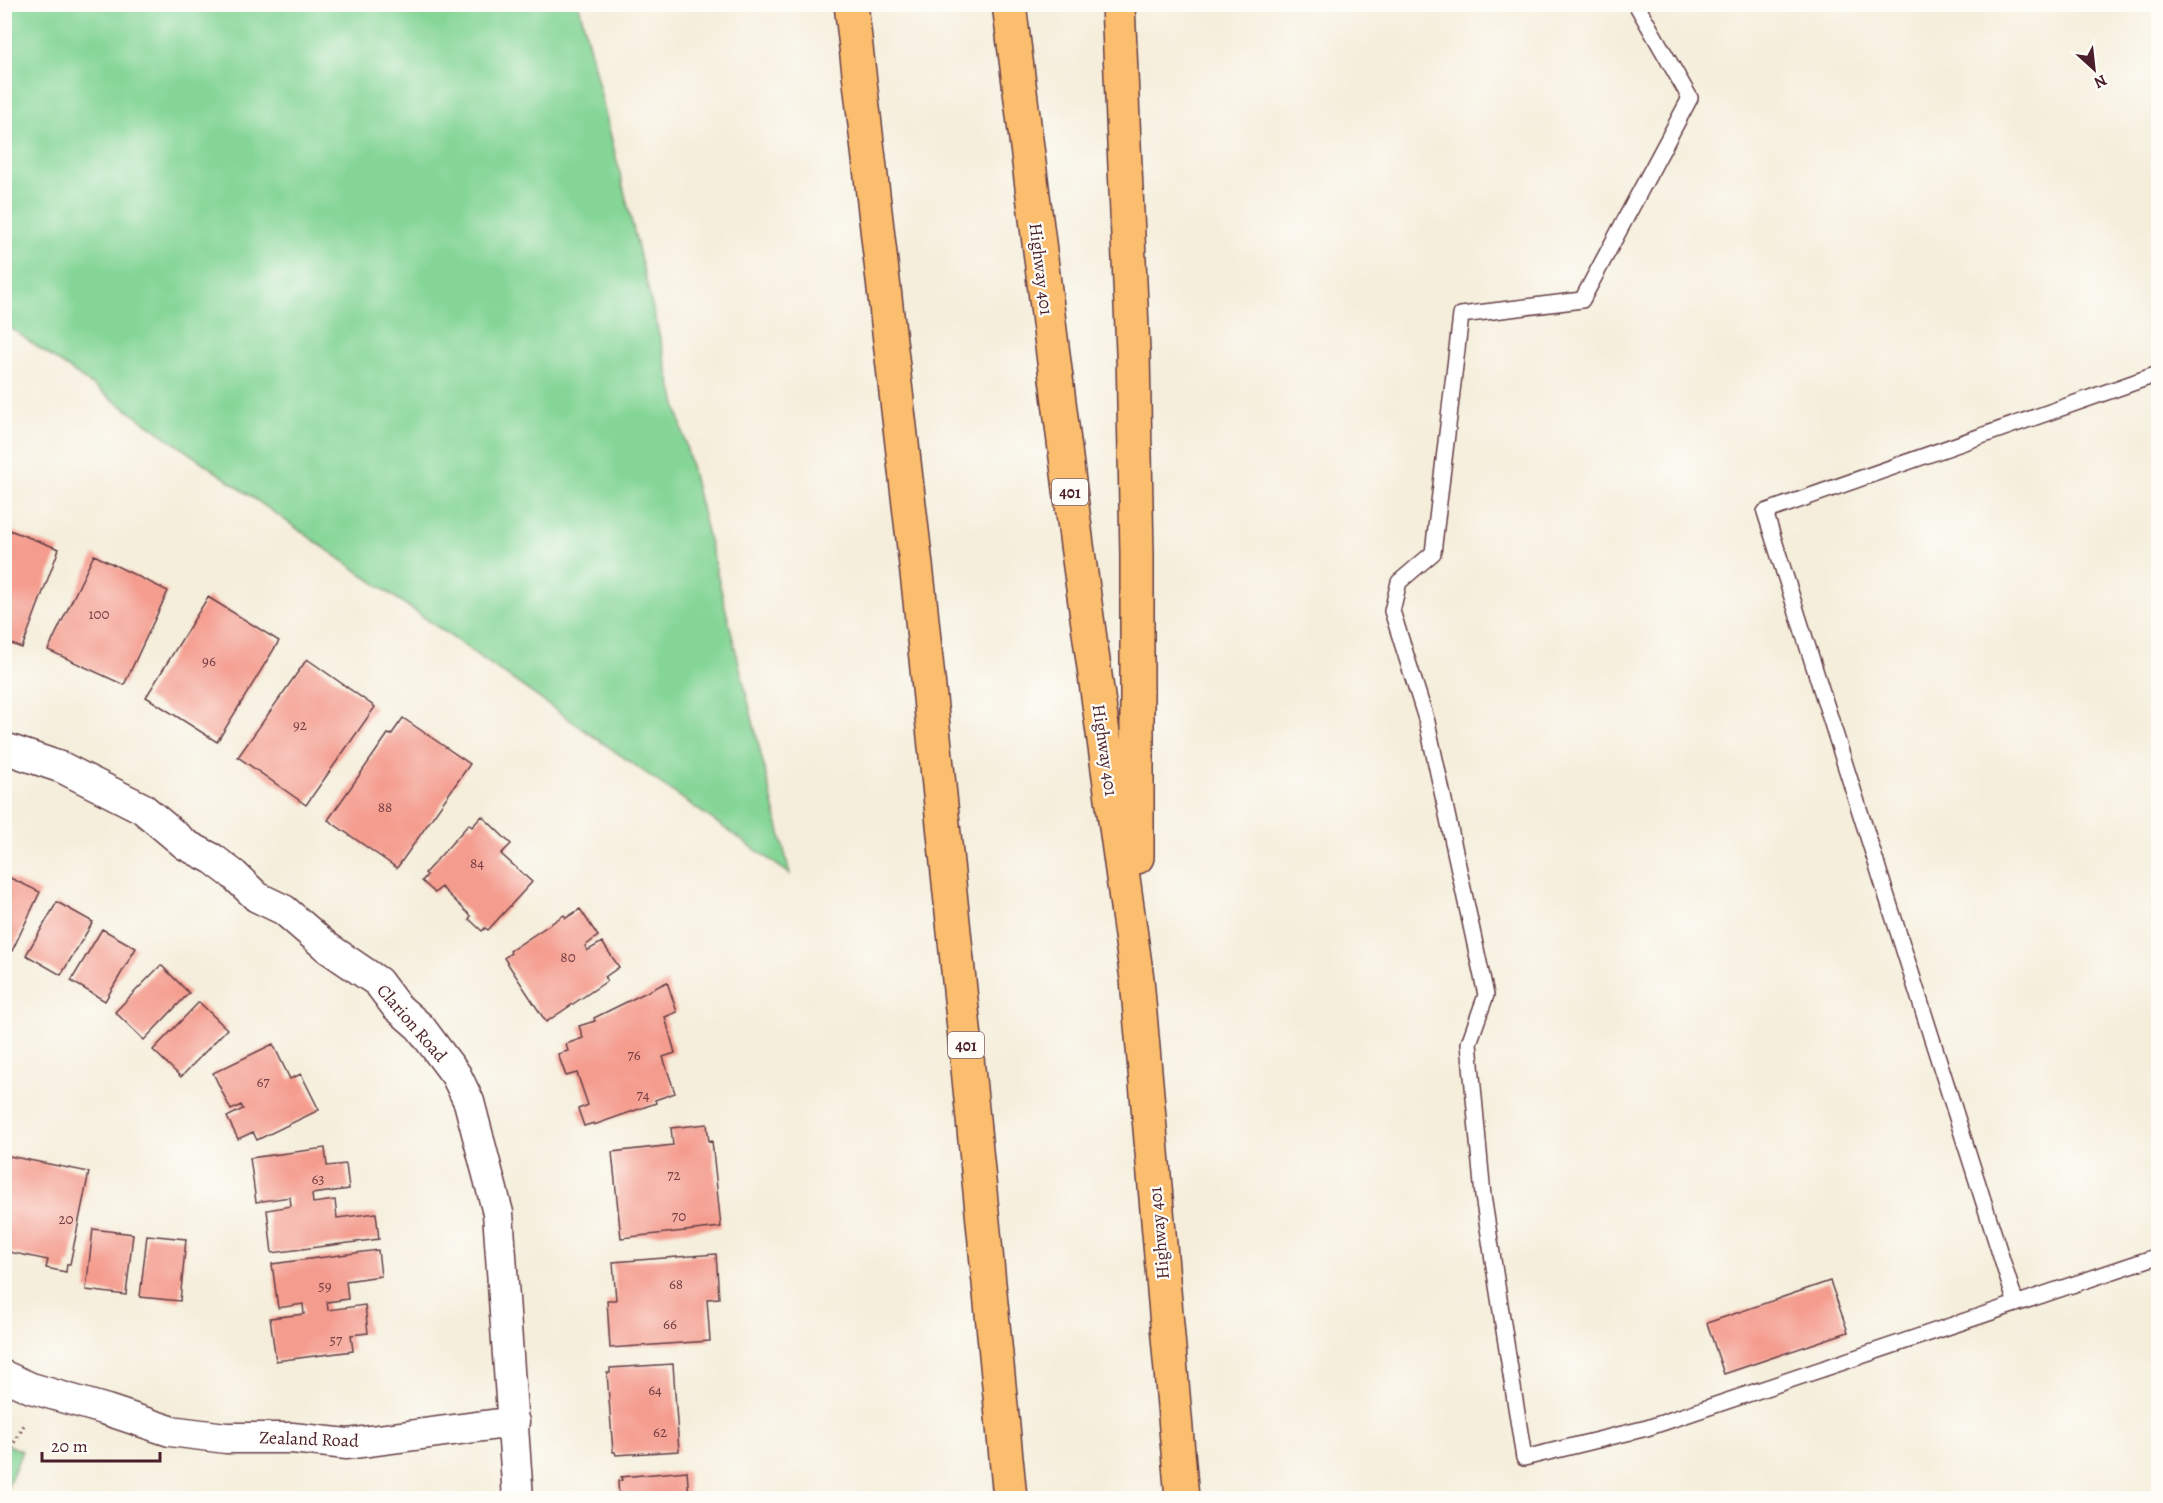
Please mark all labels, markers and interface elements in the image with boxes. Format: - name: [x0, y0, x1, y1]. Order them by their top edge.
- north arrow: [2064, 39, 2124, 99]
- text: N: [2090, 69, 2111, 94]
- street label: Highway 401: [1023, 222, 1059, 316]
- road number: 401: [1052, 479, 1088, 505]
- house number: 100: [88, 604, 110, 624]
- house number: 96: [202, 651, 216, 671]
- street label: Highway 401: [1087, 702, 1123, 798]
- house number: 92: [293, 715, 307, 735]
- house number: 88: [378, 797, 392, 817]
- house number: 84: [470, 853, 484, 873]
- house number: 80: [560, 947, 576, 967]
- street label: Clarion Road: [371, 979, 453, 1067]
- road number: 401: [948, 1032, 984, 1058]
- house number: 76: [627, 1045, 641, 1065]
- house number: 67: [256, 1072, 270, 1092]
- house number: 74: [636, 1085, 650, 1105]
- house number: 72: [667, 1165, 681, 1185]
- house number: 63: [311, 1169, 325, 1189]
- street label: Highway 401: [1143, 1186, 1175, 1280]
- house number: 70: [672, 1206, 686, 1226]
- house number: 20: [58, 1209, 74, 1229]
- house number: 68: [669, 1274, 683, 1294]
- house number: 59: [318, 1276, 332, 1296]
- house number: 66: [663, 1314, 677, 1334]
- house number: 57: [330, 1330, 343, 1350]
- house number: 64: [648, 1380, 662, 1400]
- house number: 62: [653, 1422, 667, 1442]
- scale bar: [42, 1425, 160, 1463]
- street label: Zealand Road: [259, 1425, 360, 1453]
- text: 20 m: [51, 1434, 88, 1458]

